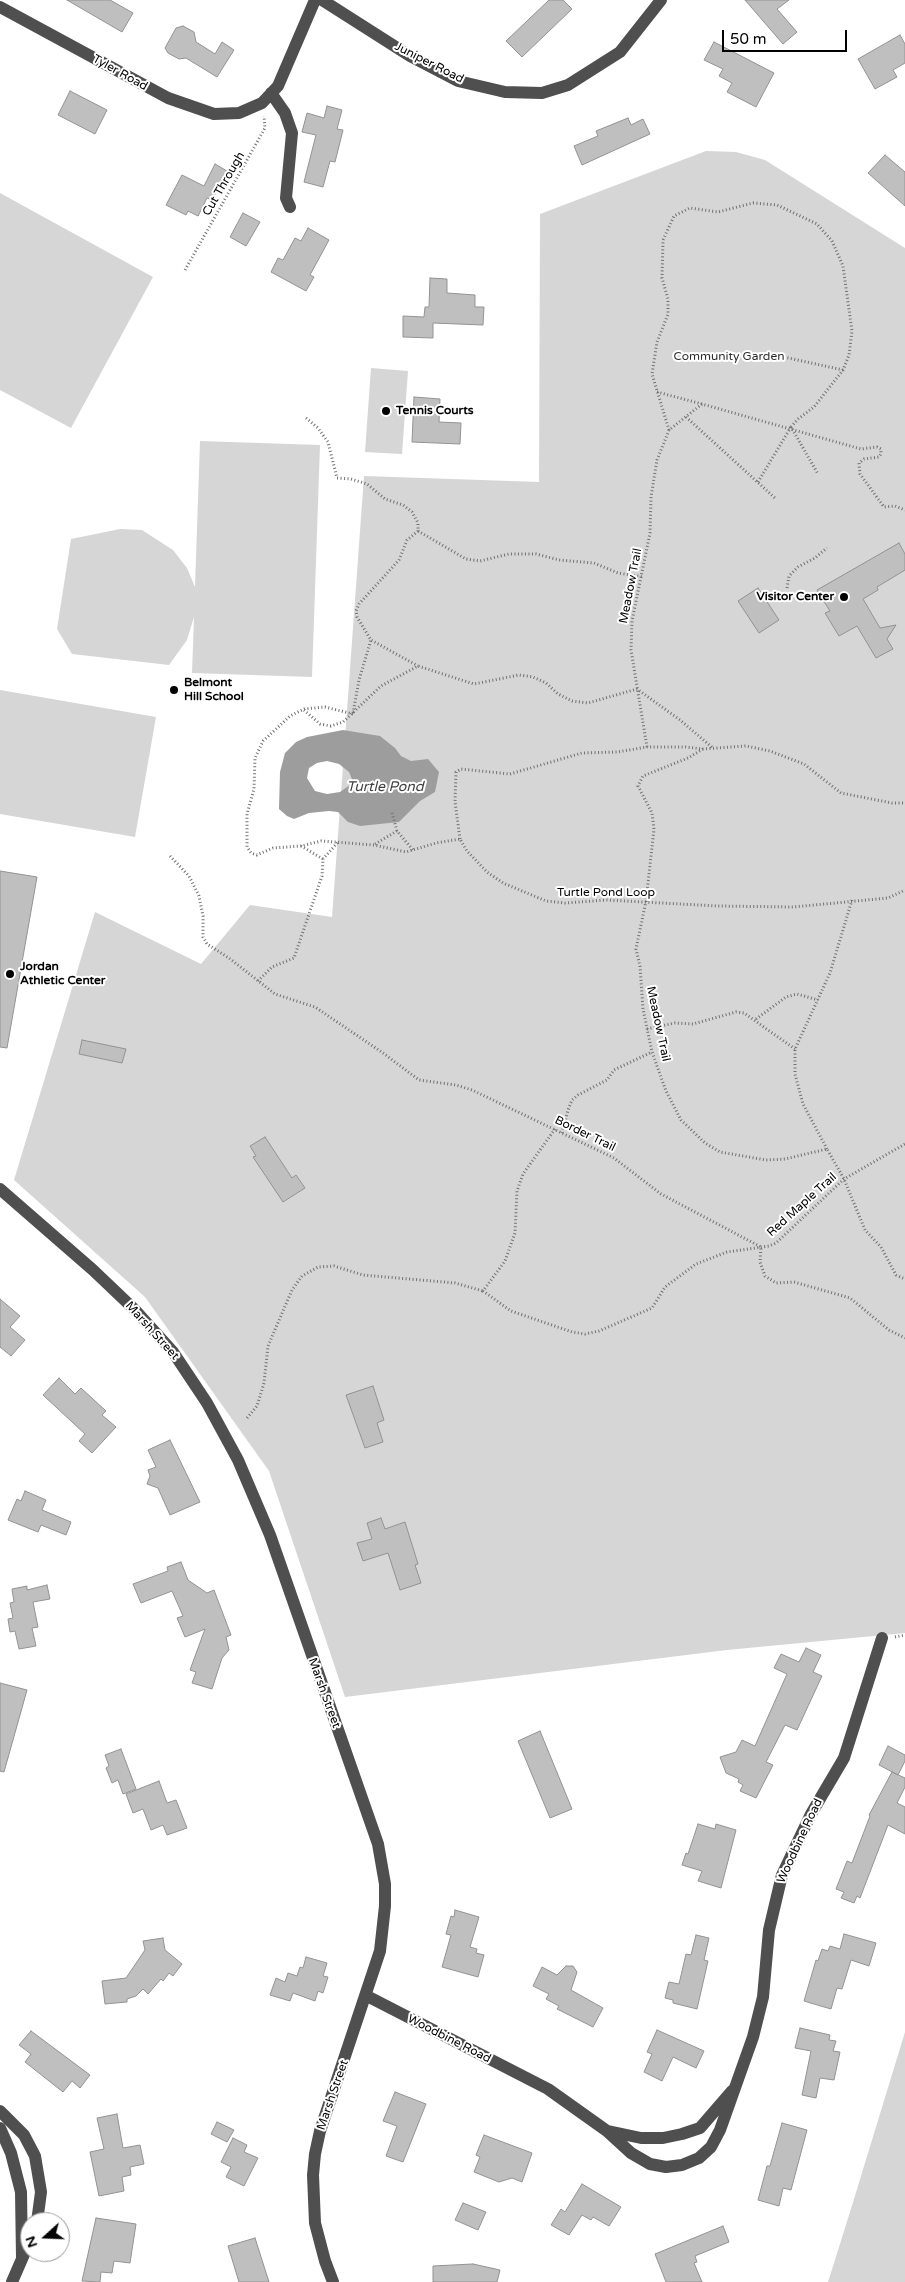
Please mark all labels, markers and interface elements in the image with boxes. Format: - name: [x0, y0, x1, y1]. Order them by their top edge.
- scale bar: [725, 20, 850, 52]
- text: 50 m: [730, 30, 767, 48]
- street label: Juniper Road: [392, 39, 466, 87]
- street label: Tyler Road: [90, 52, 150, 94]
- street label: Cut Through: [200, 149, 248, 219]
- park label: Community Garden: [673, 350, 785, 364]
- place label: Tennis Courts: [396, 404, 474, 418]
- marker: Tennis Courts: [380, 405, 392, 417]
- street label: Meadow Trail: [617, 547, 645, 625]
- place label: Visitor Center: [757, 590, 834, 604]
- marker: Visitor Center: [838, 591, 850, 603]
- place label: Belmont Hill School: [184, 676, 244, 704]
- marker: Belmont Hill School: [168, 684, 180, 696]
- water label: Turtle Pond: [346, 779, 424, 795]
- street label: Turtle Pond Loop: [557, 886, 655, 900]
- place label: Jordan Athletic Center: [20, 960, 105, 988]
- marker: Jordan Athletic Center: [4, 968, 16, 980]
- street label: Meadow Trail: [643, 985, 673, 1063]
- street label: Border Trail: [552, 1113, 618, 1155]
- street label: Red Maple Trail: [764, 1170, 840, 1240]
- street label: Marsh Street: [122, 1299, 182, 1363]
- street label: Marsh Street: [305, 1656, 343, 1730]
- street label: Woodbine Road: [774, 1796, 826, 1886]
- street label: Woodbine Road: [405, 2012, 493, 2066]
- street label: Marsh Street: [314, 2058, 352, 2132]
- north arrow: [20, 2212, 70, 2262]
- text: N: [21, 2234, 41, 2250]

